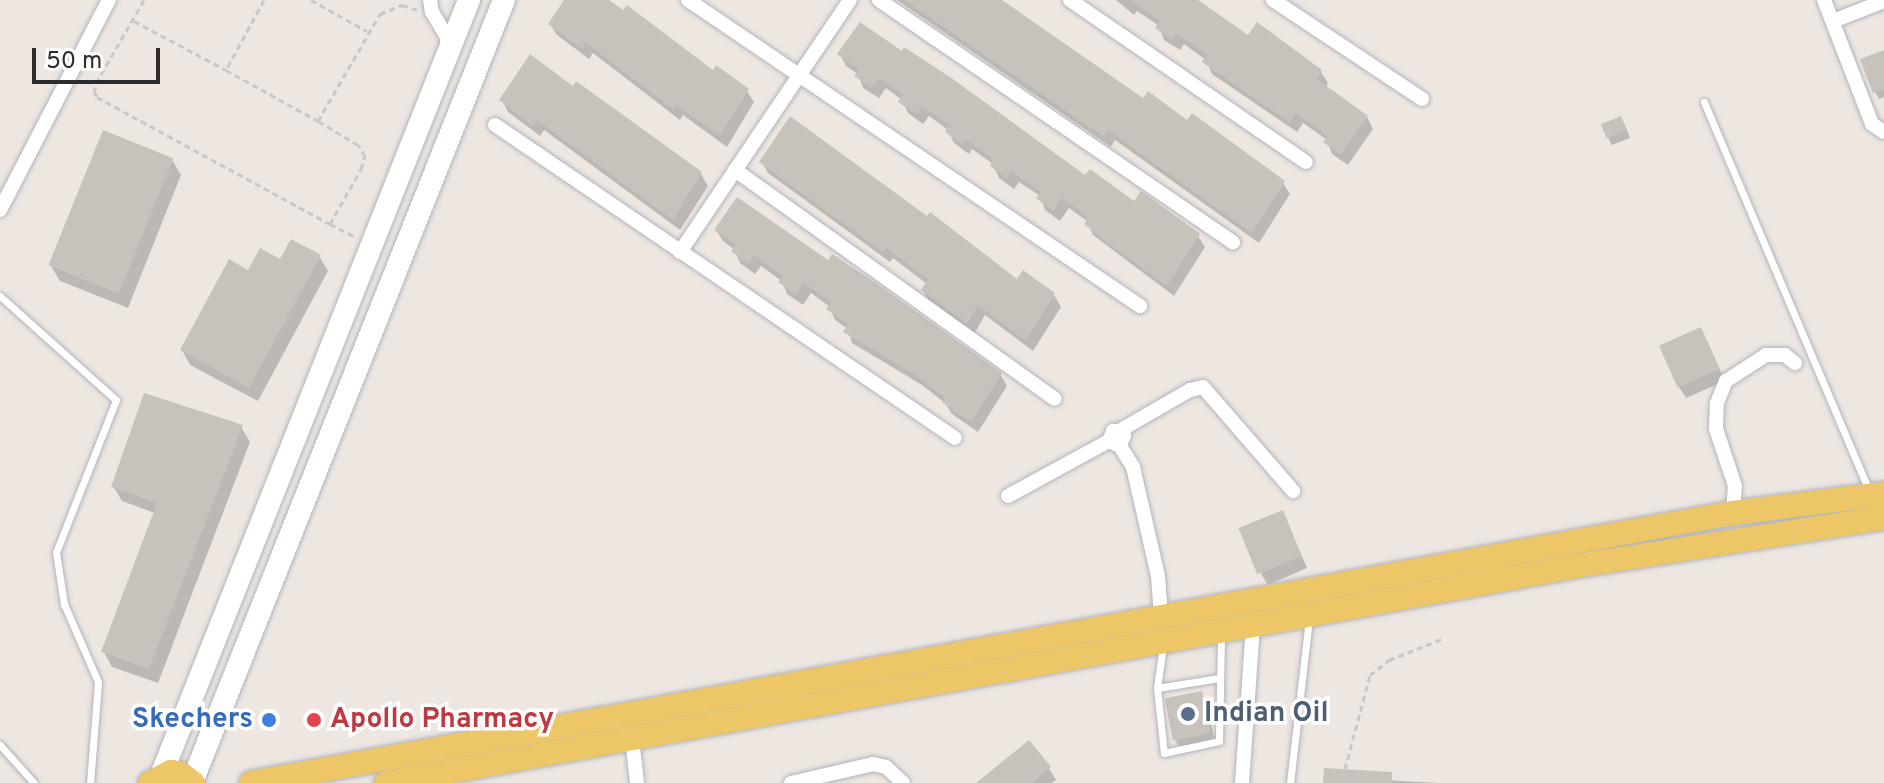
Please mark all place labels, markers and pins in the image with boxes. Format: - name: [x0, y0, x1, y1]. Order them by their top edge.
- place label: Indian Oil: [1204, 697, 1329, 731]
- place label: Skechers: [132, 703, 253, 737]
- place label: Apollo Pharmacy: [330, 703, 554, 737]
- marker: Indian Oil: [1179, 705, 1197, 723]
- marker: Skechers: [260, 711, 278, 729]
- marker: Apollo Pharmacy: [305, 711, 323, 729]

